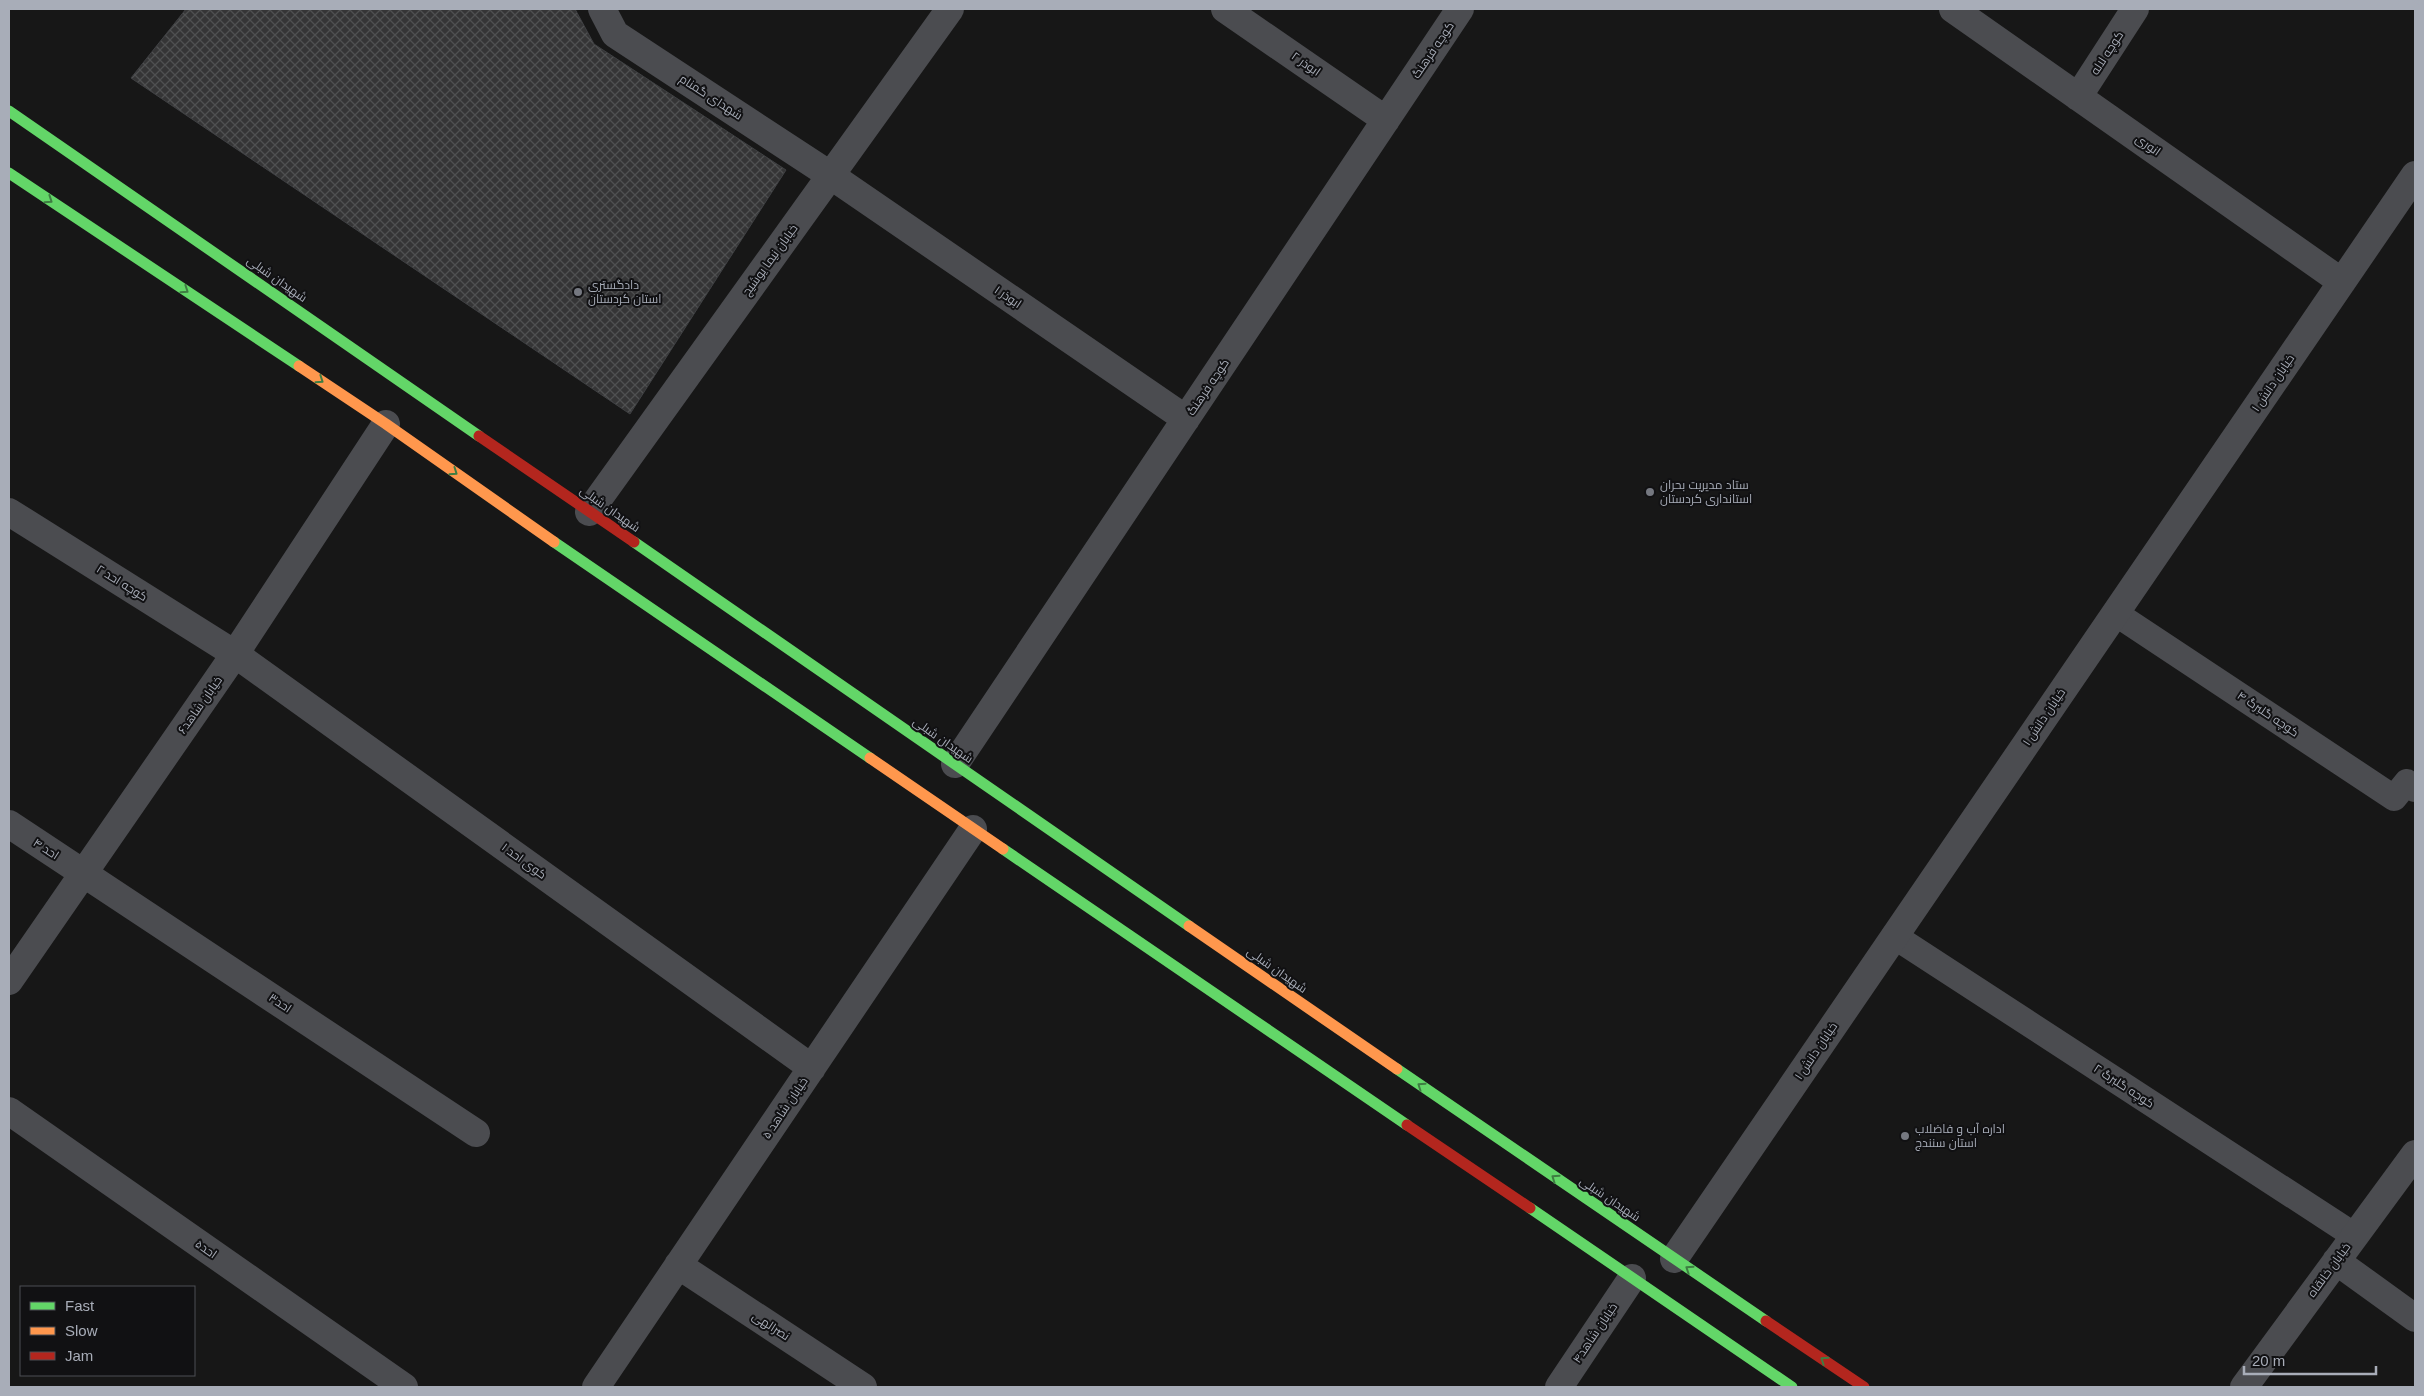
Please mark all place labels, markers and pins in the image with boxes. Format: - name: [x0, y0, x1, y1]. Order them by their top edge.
- place label: دادگستری استان کردستان: [588, 278, 661, 306]
- marker: دادگستری استان کردستان: [572, 286, 584, 298]
- place label: ستاد مدیریت بحران استانداری کردستان: [1660, 478, 1752, 506]
- marker: ستاد مدیریت بحران استانداری کردستان: [1644, 486, 1656, 498]
- place label: اداره آب و فاضلاب استان سنندج: [1915, 1122, 2005, 1151]
- marker: اداره آب و فاضلاب استان سنندج: [1899, 1130, 1911, 1142]

